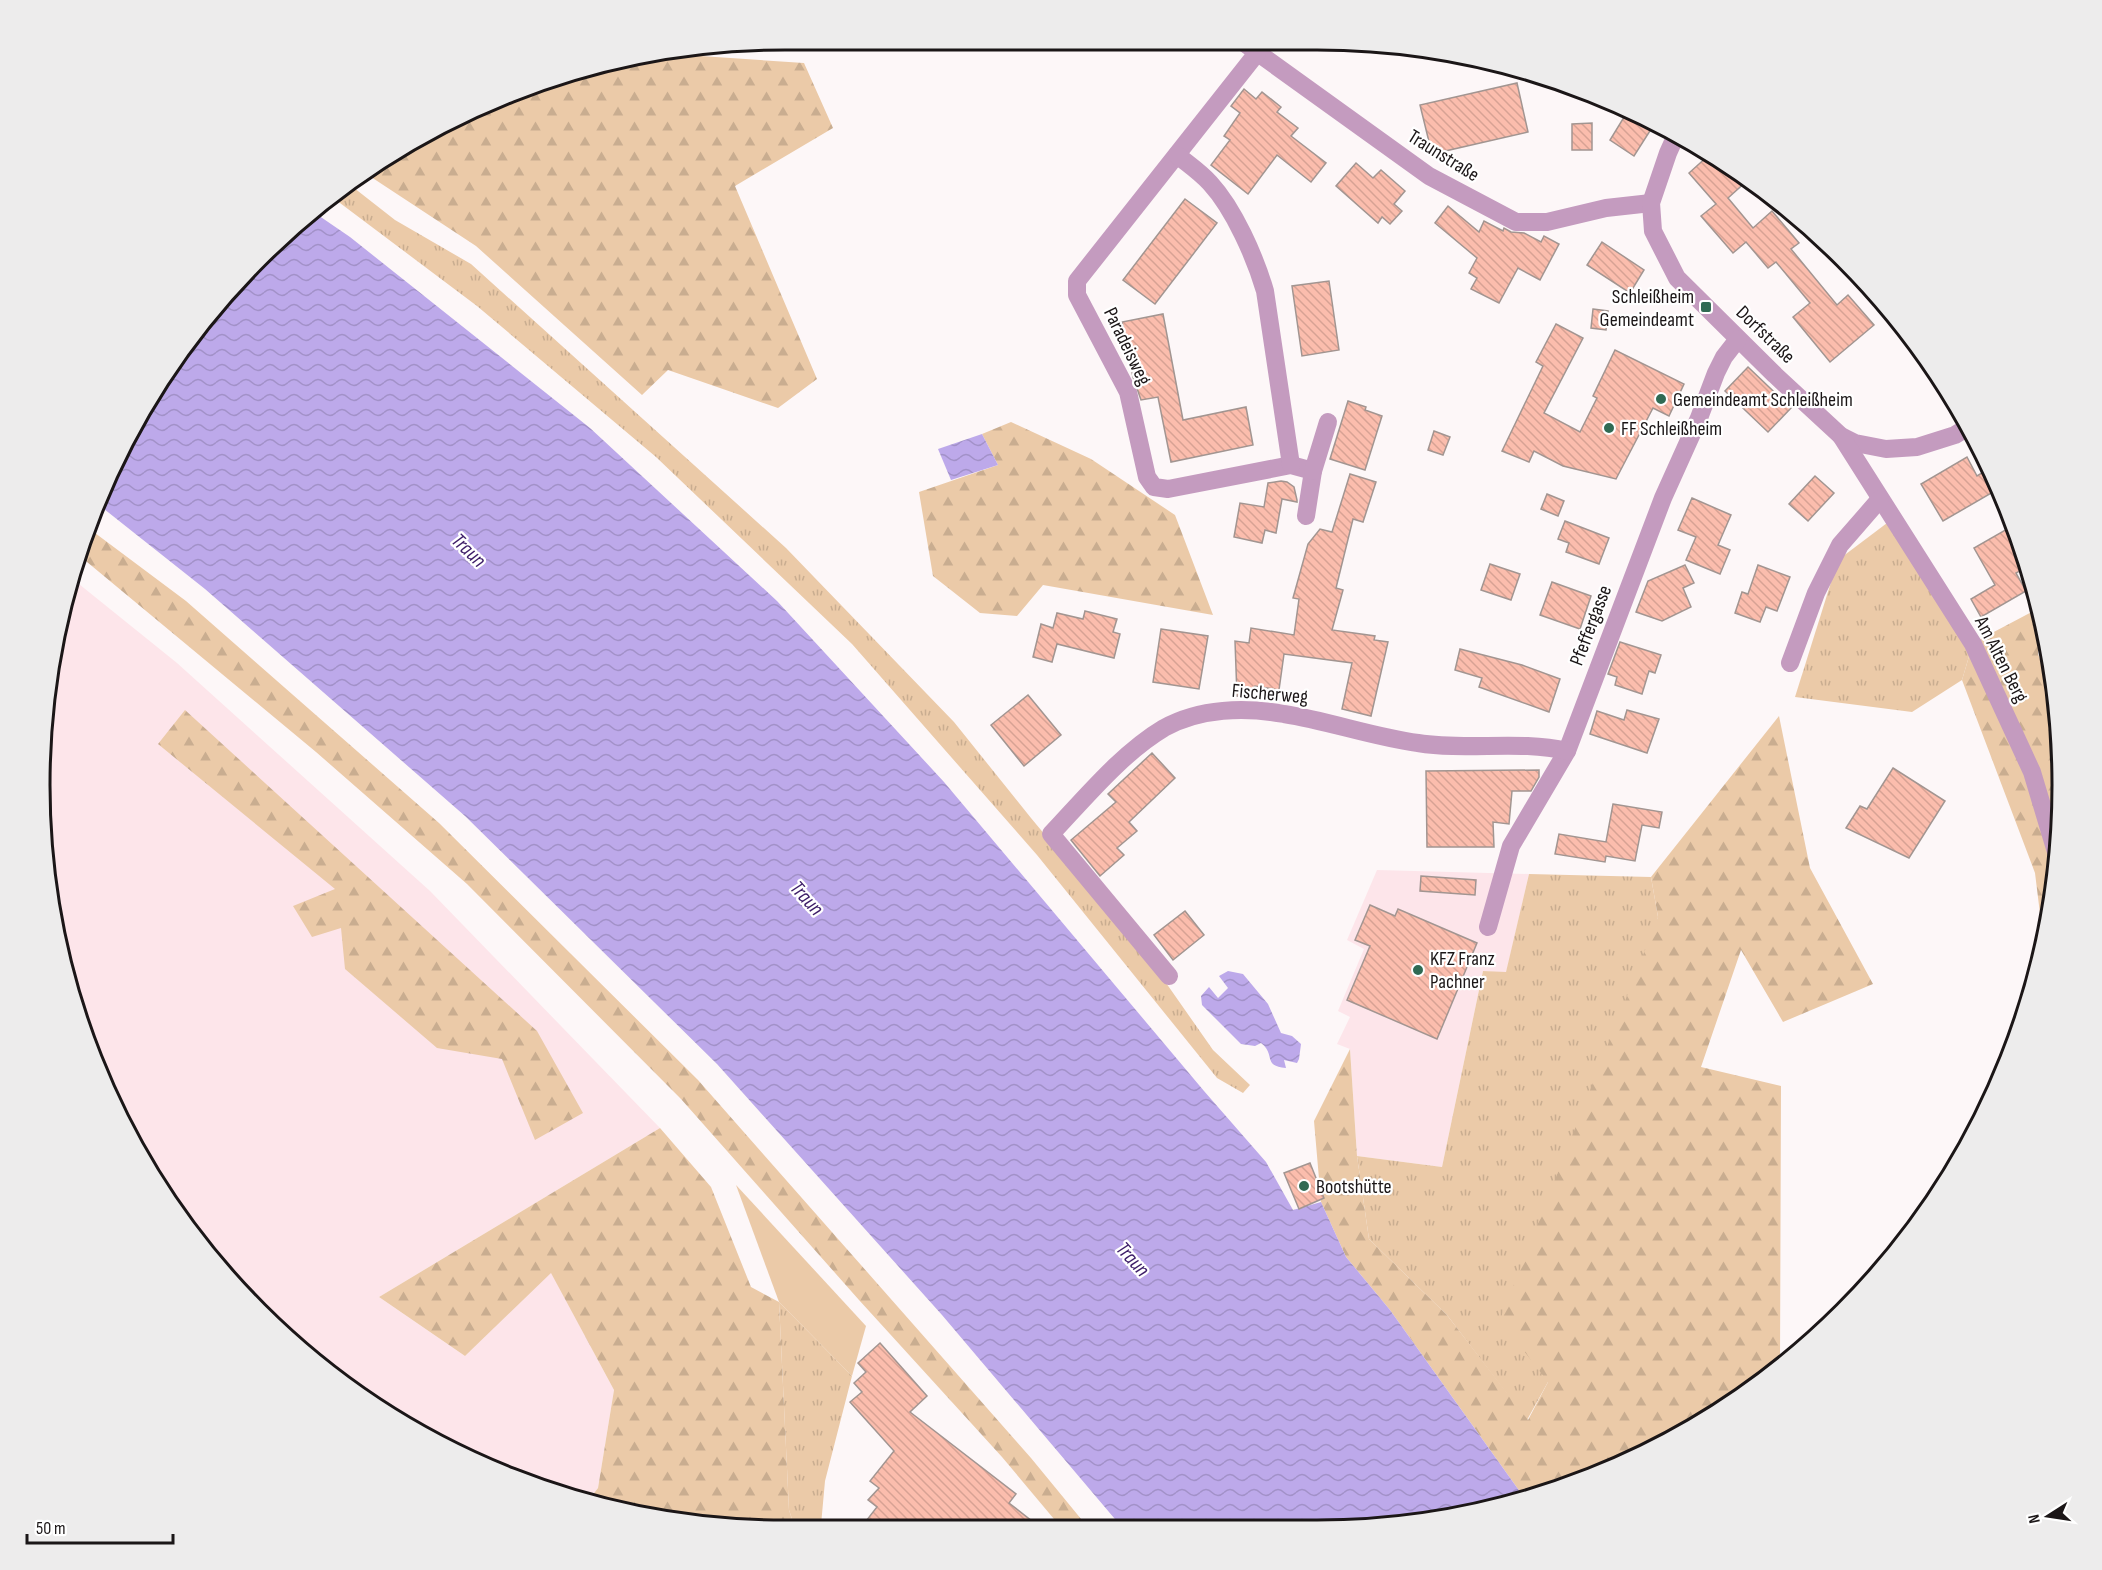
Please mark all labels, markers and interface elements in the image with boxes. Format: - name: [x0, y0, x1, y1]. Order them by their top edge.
- street label: Traunstraße: [1403, 125, 1484, 187]
- place label: Schleißheim Gemeindeamt: [1600, 285, 1694, 332]
- marker: Schleißheim Gemeindeamt: [1699, 300, 1713, 314]
- street label: Dorfstraße: [1731, 301, 1800, 369]
- street label: Paradeisweg: [1098, 304, 1156, 389]
- place label: Gemeindeamt Schleißheim: [1673, 388, 1853, 412]
- marker: Gemeindeamt Schleißheim: [1654, 392, 1668, 406]
- place label: FF Schleißheim: [1621, 417, 1722, 441]
- marker: FF Schleißheim: [1602, 421, 1616, 435]
- water label: Traun: [446, 528, 491, 573]
- street label: Pfeffergasse: [1565, 582, 1617, 669]
- street label: Am Alten Berg: [1969, 612, 2033, 707]
- street label: Fischerweg: [1231, 679, 1309, 709]
- water label: Traun: [785, 876, 829, 921]
- place label: KFZ Franz Pachner: [1430, 947, 1495, 994]
- marker: KFZ Franz Pachner: [1411, 963, 1425, 977]
- place label: Bootshütte: [1316, 1175, 1392, 1199]
- marker: Bootshütte: [1297, 1179, 1311, 1193]
- water label: Traun: [1111, 1237, 1155, 1282]
- north arrow: [2018, 1486, 2078, 1546]
- scale bar: [27, 1507, 172, 1545]
- text: N: [2025, 1513, 2045, 1525]
- text: 50 m: [36, 1518, 66, 1539]

